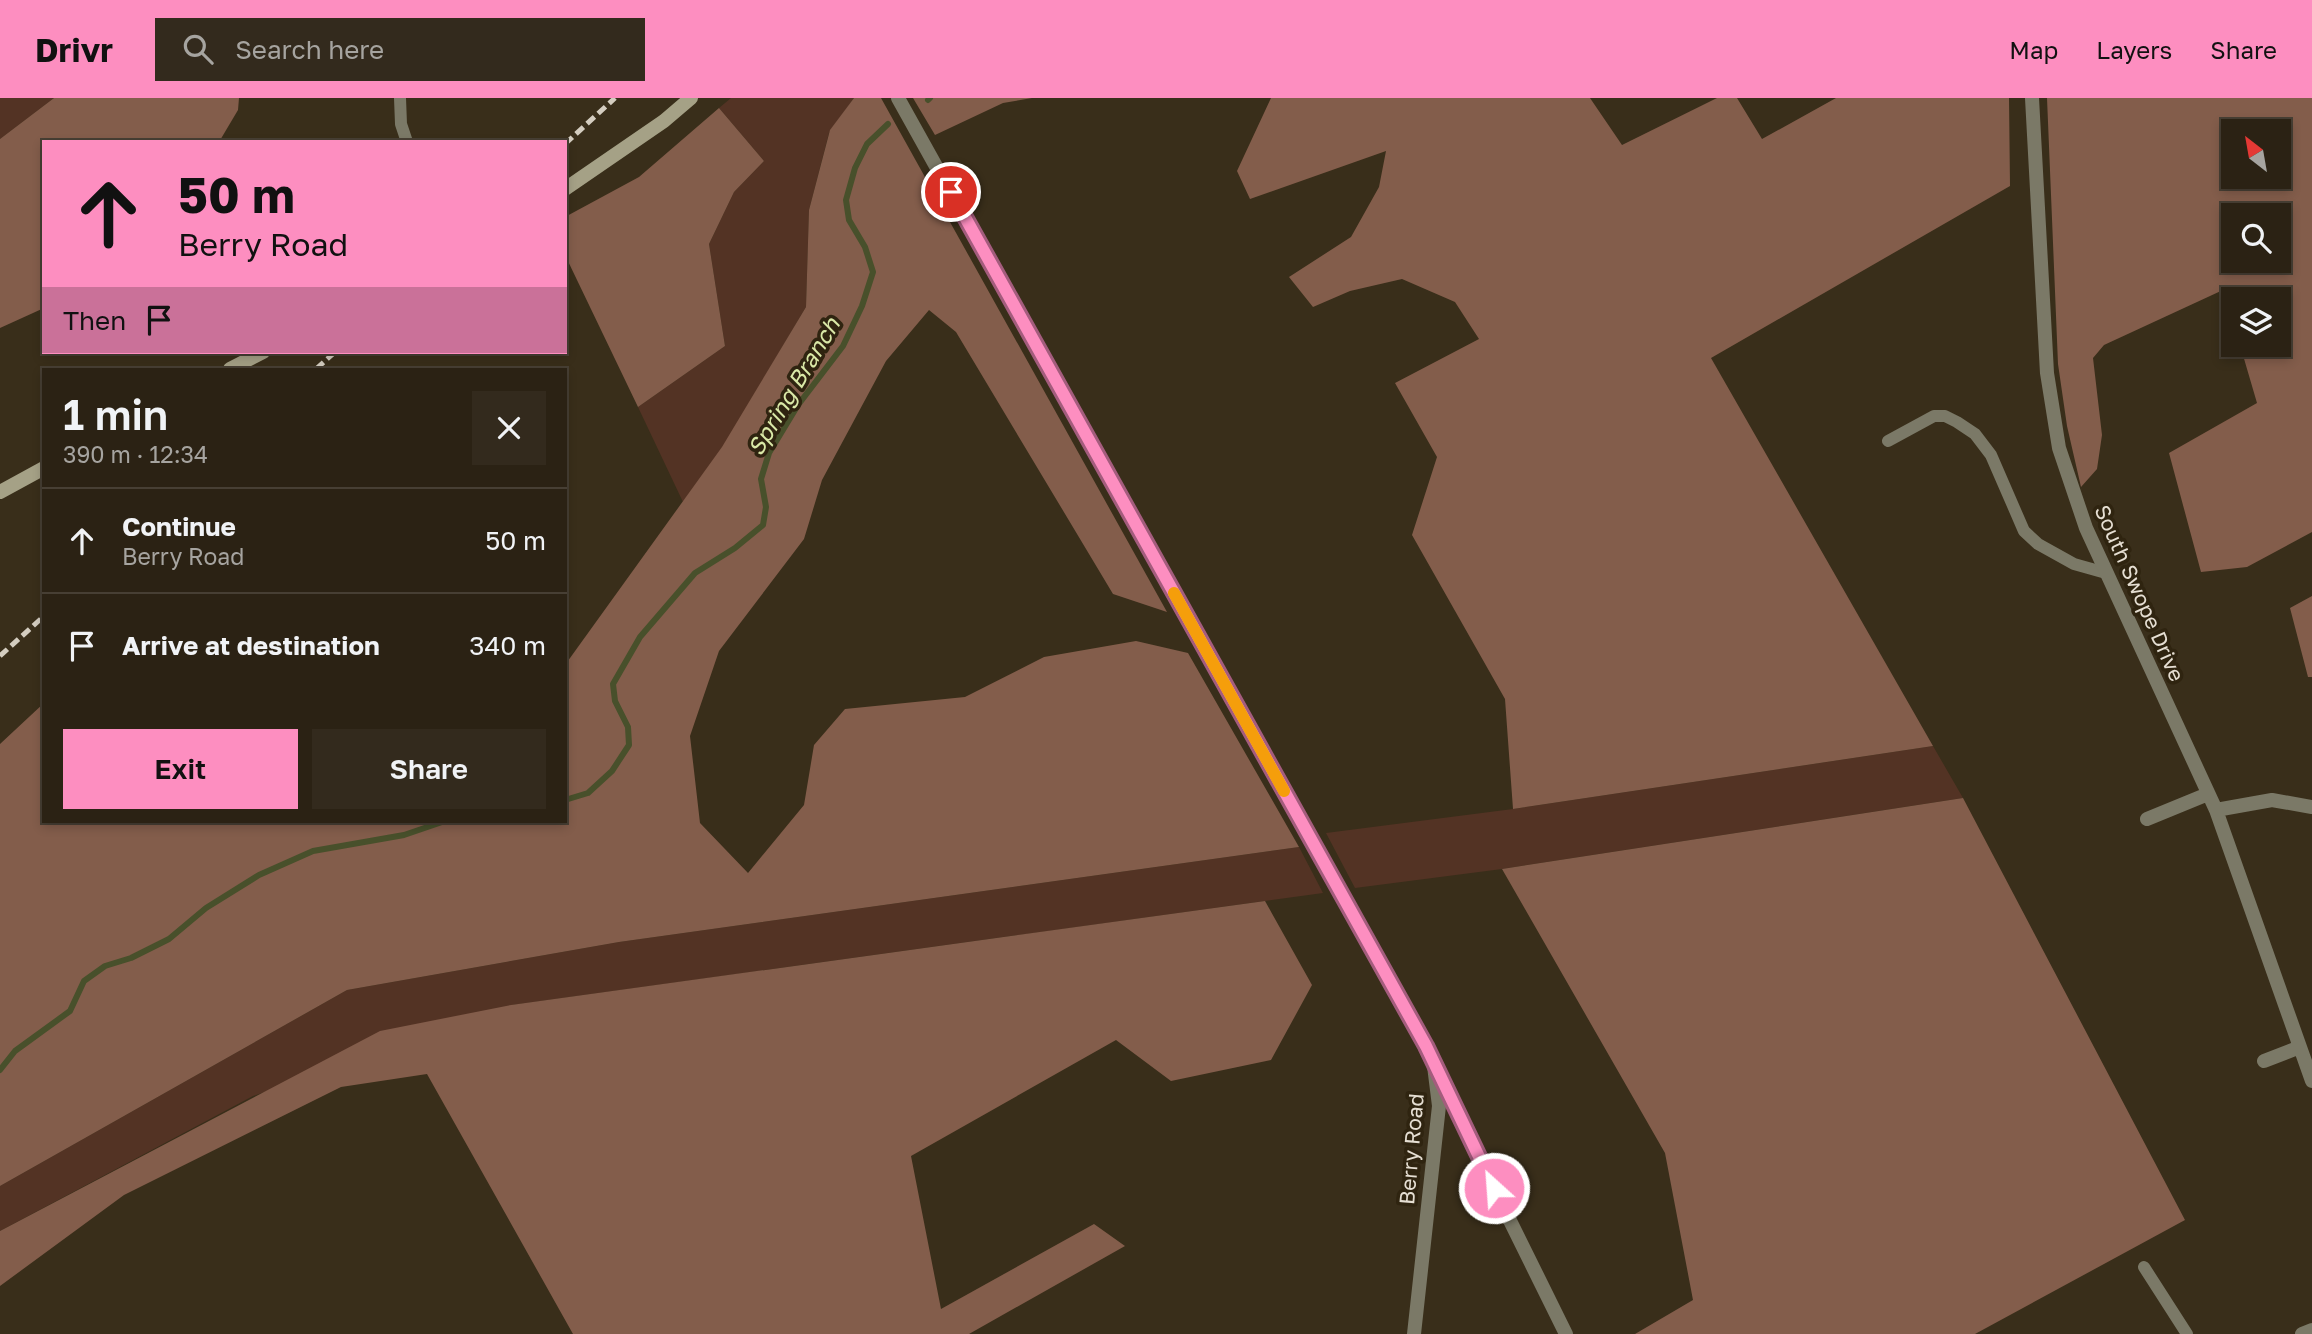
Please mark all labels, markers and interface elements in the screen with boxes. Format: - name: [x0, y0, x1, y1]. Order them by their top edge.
- search box: [155, 18, 645, 81]
- text: Drivr: [35, 30, 113, 69]
- icon: search: [179, 30, 217, 68]
- text: Search here: [235, 34, 384, 65]
- text: Map: [2009, 35, 2058, 64]
- text: Layers: [2096, 35, 2172, 64]
- text: Share: [2210, 35, 2277, 64]
- north arrow: [2221, 119, 2291, 189]
- map controls: [2221, 119, 2291, 357]
- pin: [921, 162, 981, 222]
- text: 50 m: [178, 165, 295, 224]
- icon: ahead: [63, 168, 154, 259]
- icon: arrive: [932, 173, 970, 211]
- button: search: [2221, 203, 2291, 273]
- text: Berry Road: [178, 225, 348, 263]
- button: layers: [2221, 287, 2291, 357]
- icon: arrive: [140, 301, 178, 339]
- text: Then: [63, 305, 126, 336]
- water label: Spring Branch: [741, 311, 846, 460]
- text: 1 min: [63, 389, 168, 439]
- button: close: [472, 391, 546, 465]
- text: 390 m · 12:34: [63, 440, 208, 468]
- street label: South Swope Drive: [2089, 501, 2191, 685]
- text: Continue: [122, 511, 236, 542]
- icon: ahead: [63, 522, 101, 560]
- text: 50 m: [485, 525, 546, 556]
- text: Berry Road: [122, 542, 244, 570]
- icon: arrive: [63, 627, 101, 665]
- text: Arrive at destination: [122, 630, 380, 661]
- text: 340 m: [469, 630, 546, 661]
- button: Exit: [63, 729, 298, 809]
- button: Share: [312, 729, 546, 809]
- street label: Berry Road: [1393, 1092, 1429, 1206]
- position arrow: [1457, 1151, 1531, 1225]

